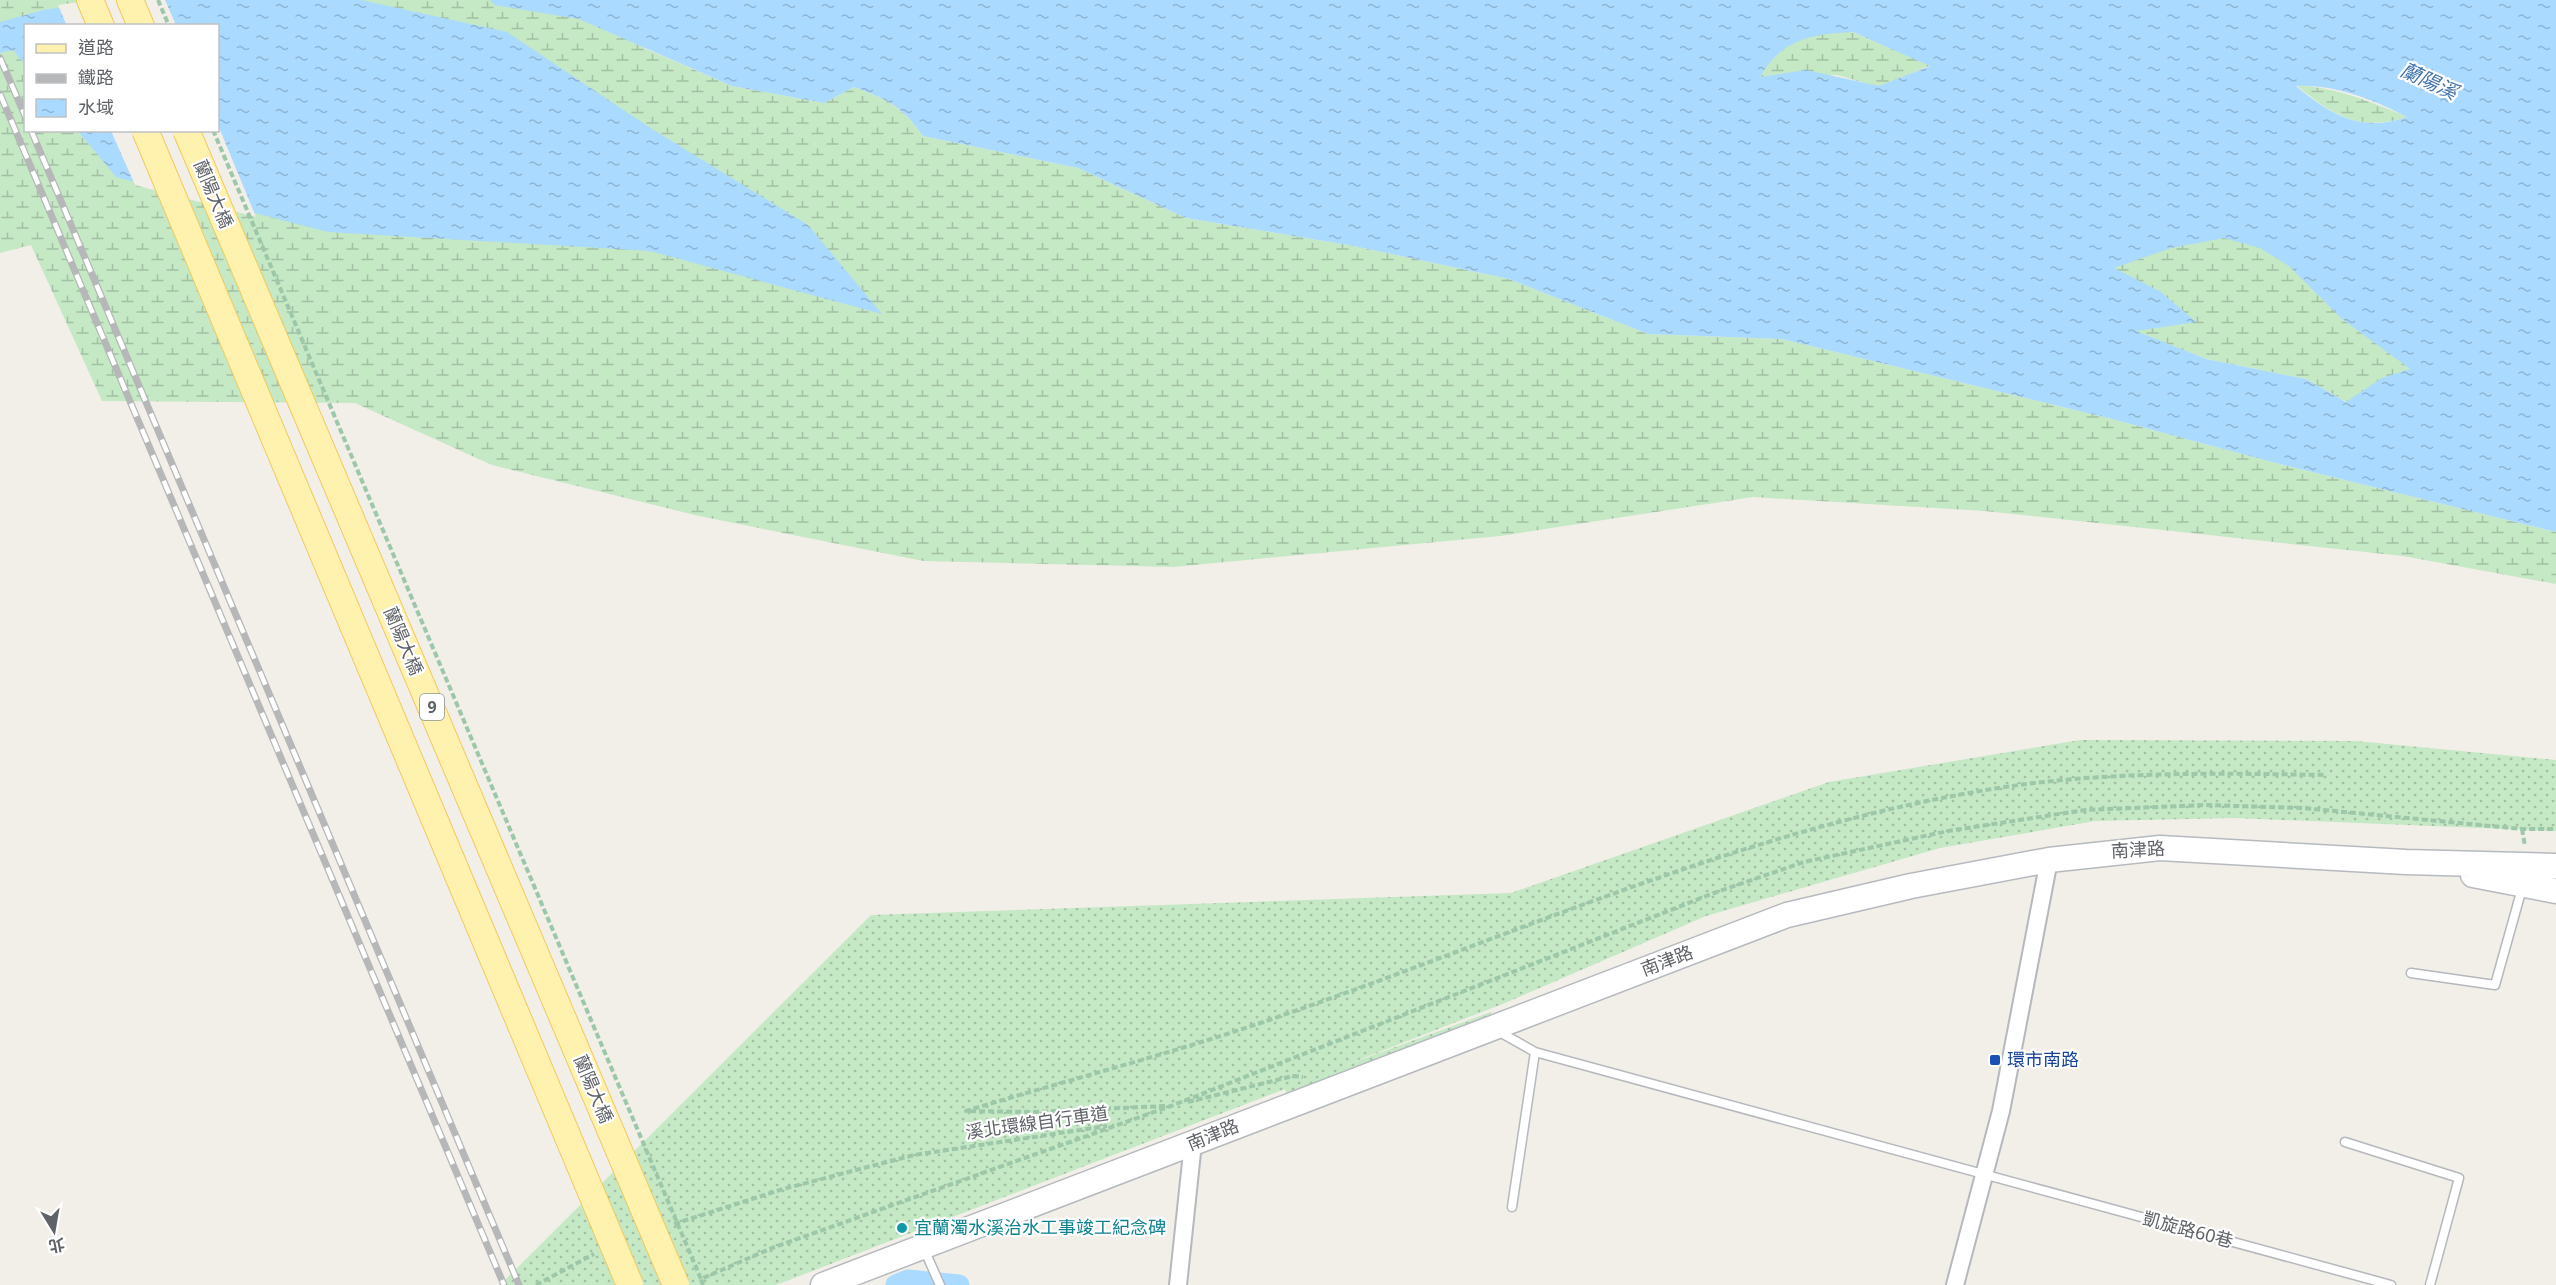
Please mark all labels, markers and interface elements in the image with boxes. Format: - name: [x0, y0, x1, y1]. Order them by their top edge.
- legend: [24, 24, 219, 132]
- text: 道路: [78, 35, 114, 59]
- water label: 蘭陽溪: [2396, 56, 2465, 107]
- text: 鐵路: [78, 65, 114, 89]
- text: 水域: [78, 95, 114, 119]
- street label: 蘭陽大橋: [189, 156, 239, 231]
- street label: 蘭陽大橋: [379, 603, 429, 678]
- road number: 9: [420, 694, 444, 720]
- street label: 南津路: [2110, 836, 2166, 862]
- street label: 南津路: [1637, 939, 1696, 981]
- place label: 環市南路: [2007, 1047, 2079, 1071]
- street label: 蘭陽大橋: [569, 1051, 619, 1126]
- marker: 環市南路: [1988, 1053, 2002, 1067]
- street label: 溪北環線自行車道: [964, 1100, 1110, 1144]
- street label: 南津路: [1183, 1113, 1242, 1155]
- north arrow: [24, 1201, 84, 1261]
- street label: 凱旋路60巷: [2140, 1205, 2236, 1253]
- place label: 宜蘭濁水溪治水工事竣工紀念碑: [914, 1215, 1166, 1239]
- marker: 宜蘭濁水溪治水工事竣工紀念碑: [895, 1221, 909, 1235]
- text: 北: [47, 1233, 67, 1258]

